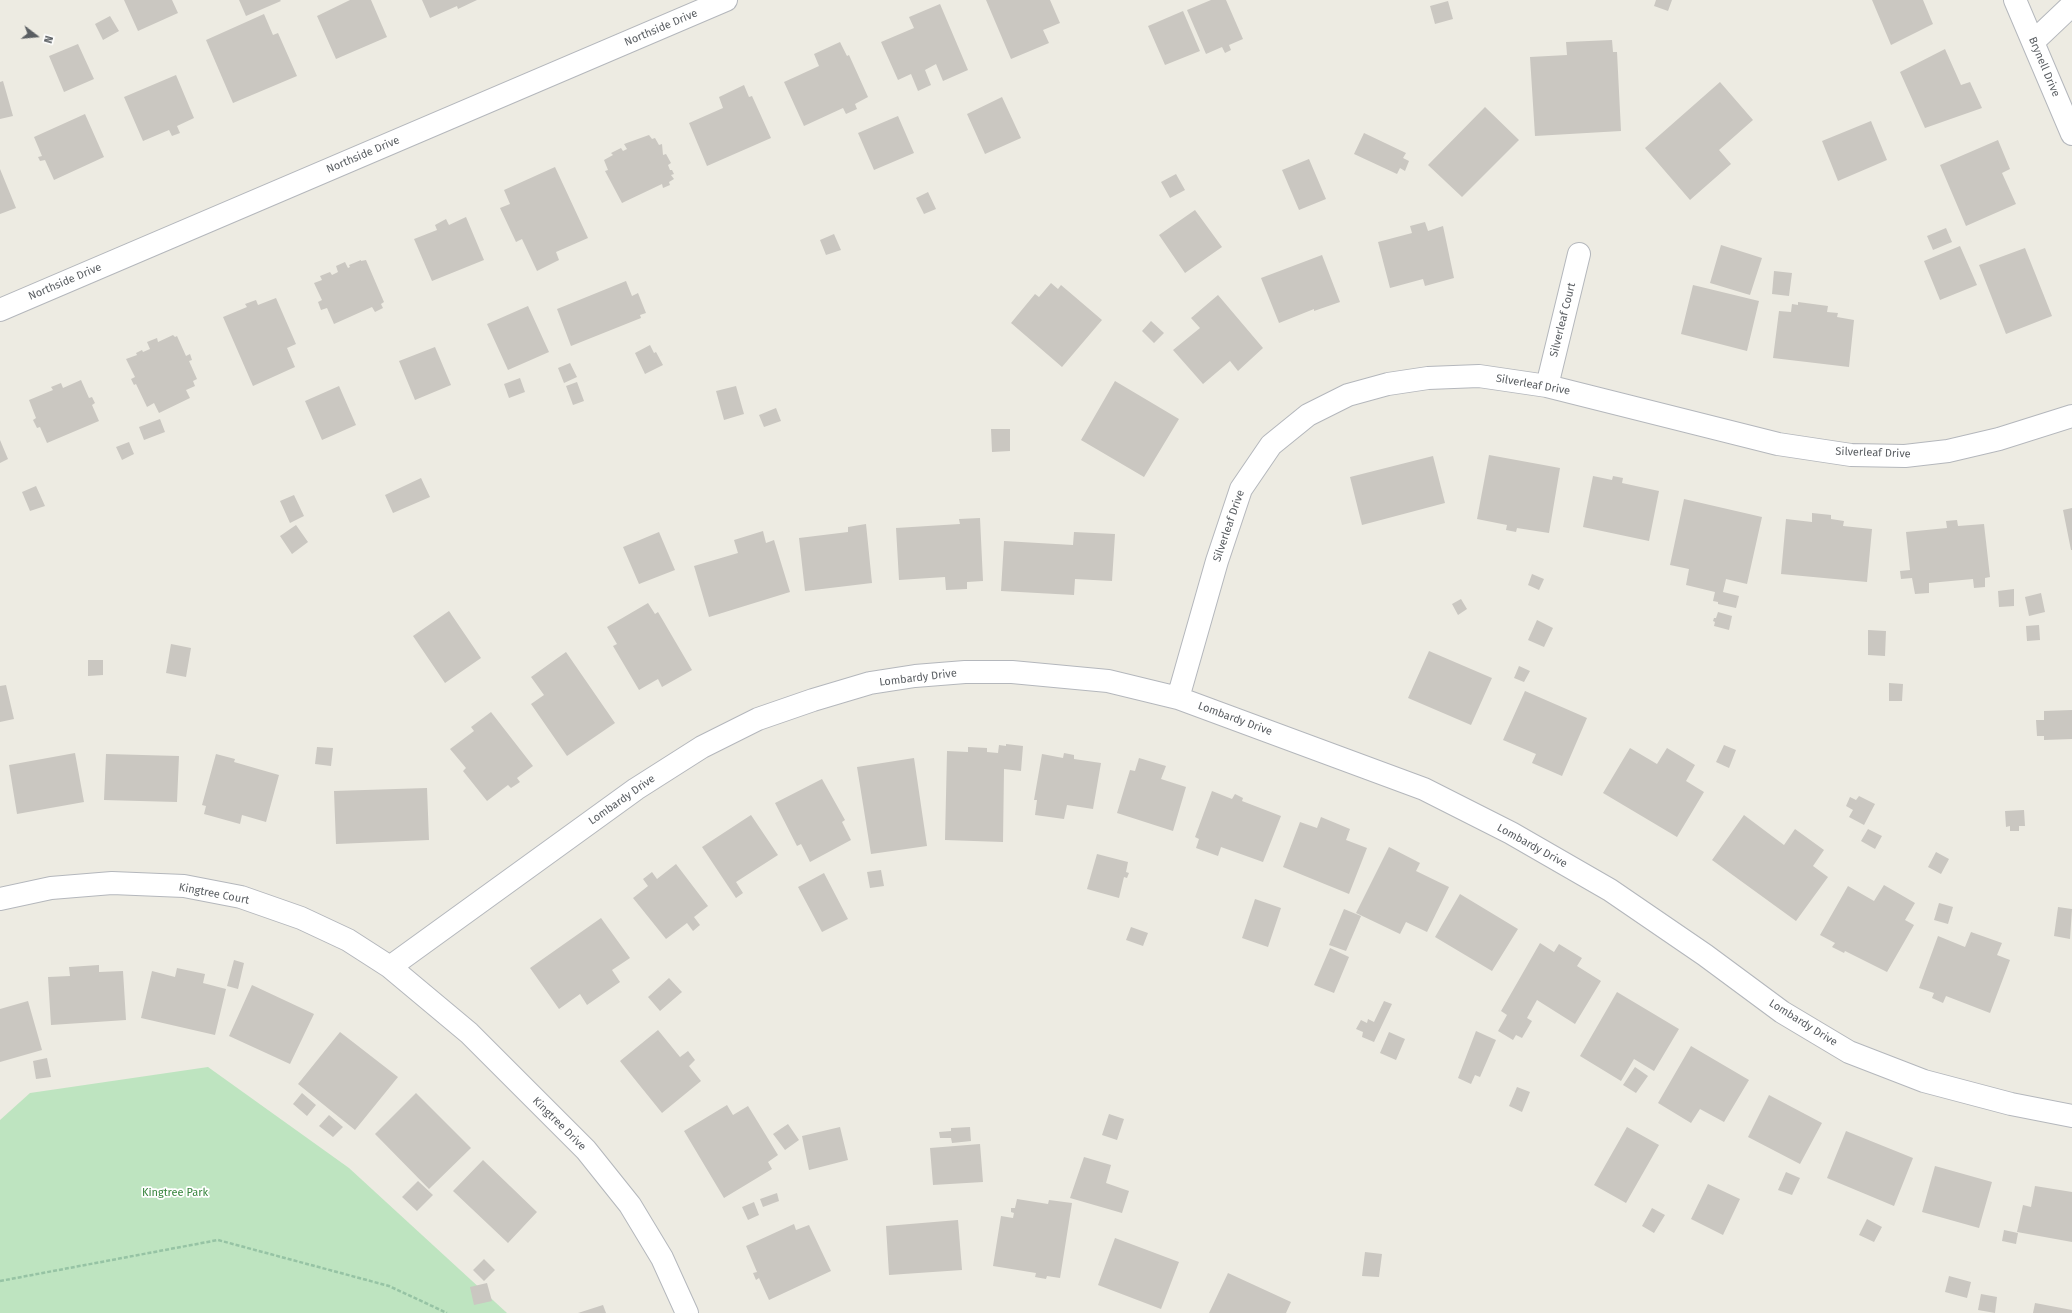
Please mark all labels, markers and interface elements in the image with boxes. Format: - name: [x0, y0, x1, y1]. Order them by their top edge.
- street label: Northside Drive: [622, 7, 700, 49]
- north arrow: [16, 16, 56, 56]
- text: N: [41, 34, 55, 45]
- street label: Brynell Drive: [2025, 35, 2063, 99]
- street label: Northside Drive: [324, 134, 402, 176]
- street label: Northside Drive: [26, 261, 104, 303]
- street label: Silverleaf Court: [1547, 281, 1579, 359]
- street label: Silverleaf Drive: [1495, 372, 1571, 398]
- street label: Silverleaf Drive: [1835, 445, 1911, 461]
- street label: Silverleaf Drive: [1211, 488, 1247, 564]
- street label: Lombardy Drive: [878, 667, 958, 689]
- street label: Lombardy Drive: [1196, 699, 1274, 739]
- street label: Lombardy Drive: [586, 772, 658, 828]
- street label: Lombardy Drive: [1495, 821, 1569, 871]
- street label: Kingtree Court: [178, 881, 250, 907]
- street label: Lombardy Drive: [1766, 997, 1840, 1049]
- street label: Kingtree Drive: [529, 1094, 589, 1154]
- park label: Kingtree Park: [142, 1186, 208, 1200]

